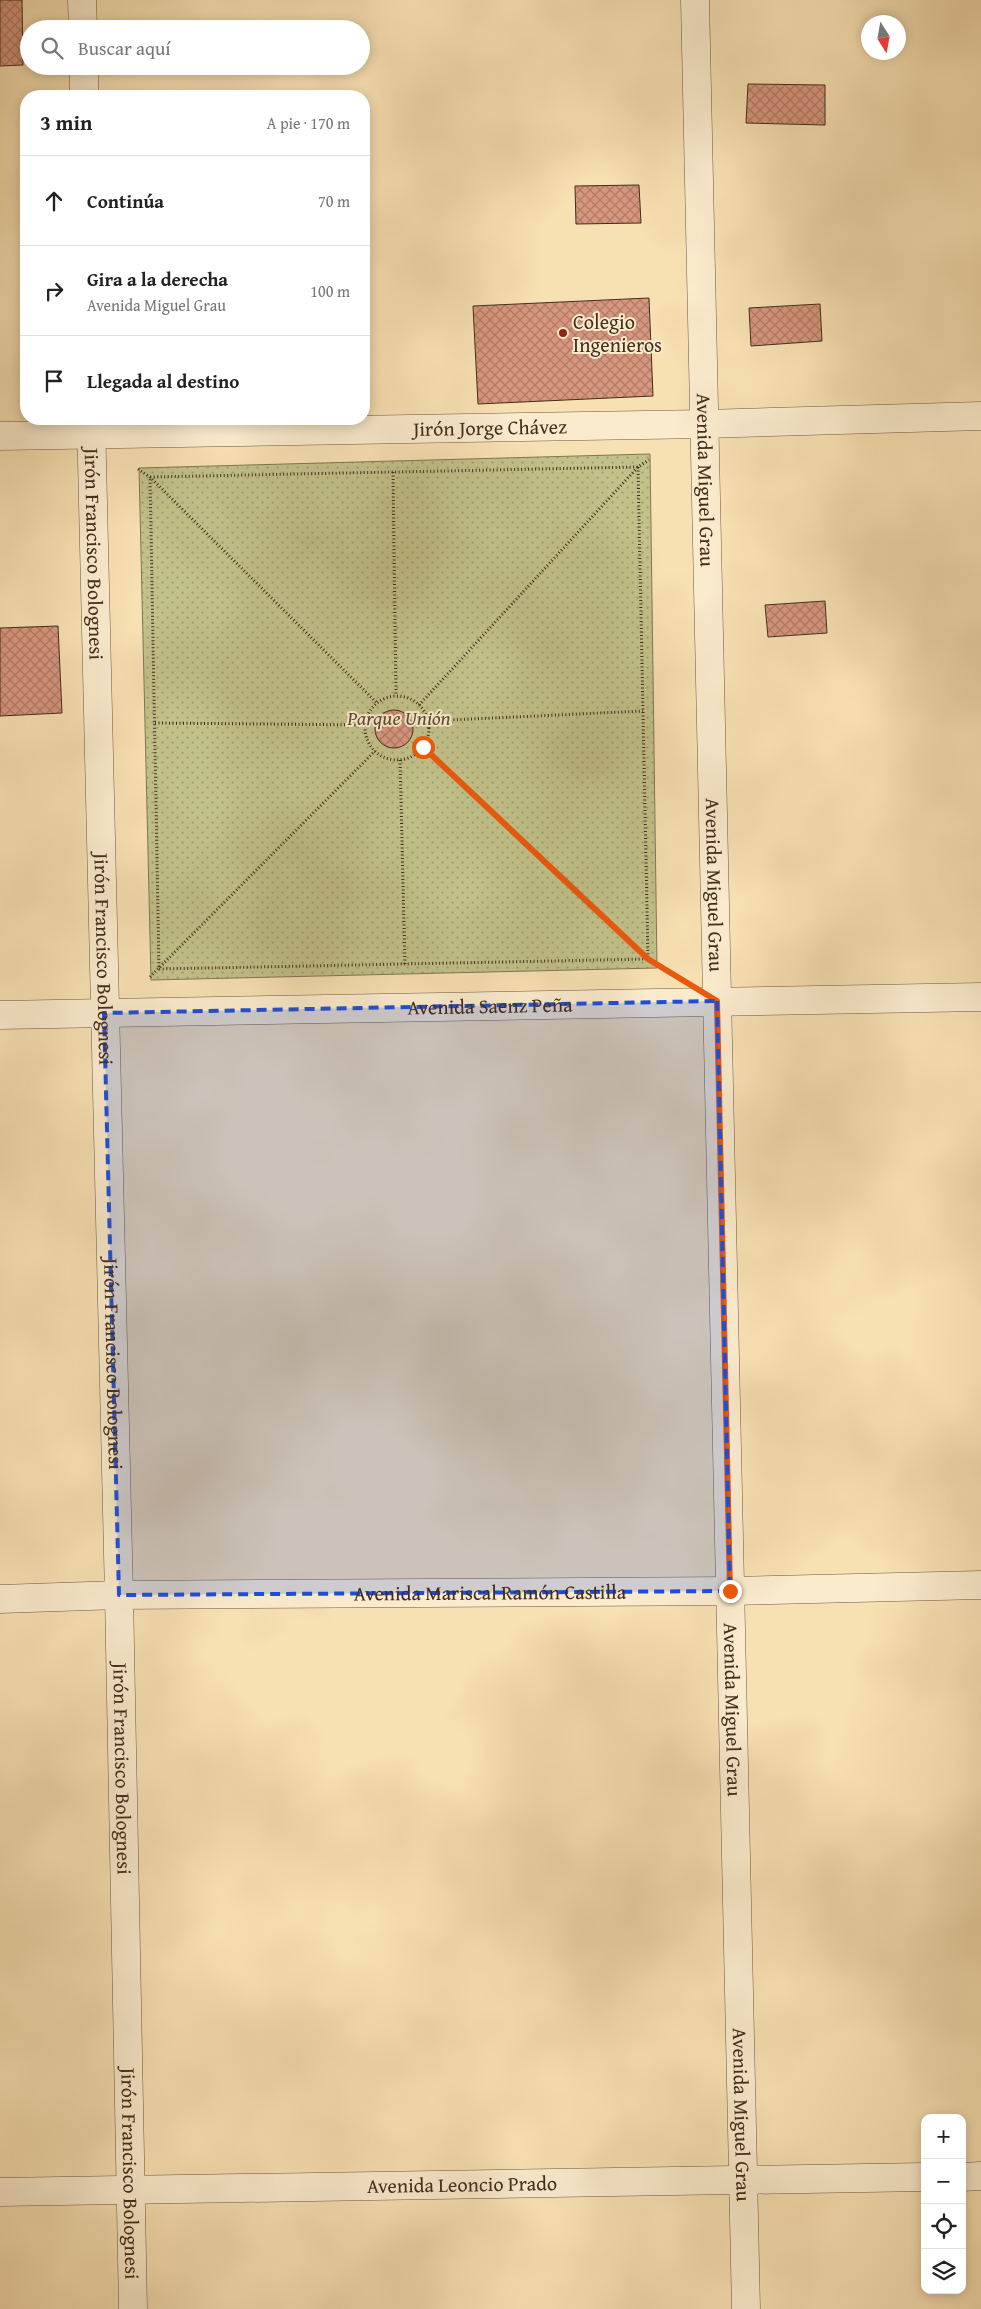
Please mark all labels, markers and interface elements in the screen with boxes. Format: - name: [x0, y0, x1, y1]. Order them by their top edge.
- north arrow: [861, 15, 906, 60]
- search box: [20, 20, 370, 75]
- icon: search: [38, 34, 66, 62]
- text: Buscar aquí: [78, 34, 171, 62]
- text: 3 min: [40, 107, 92, 138]
- text: A pie · 170 m: [267, 111, 350, 135]
- icon: ahead: [40, 187, 68, 215]
- text: Continúa: [87, 187, 164, 215]
- text: 70 m: [318, 189, 350, 213]
- text: Gira a la derecha: [87, 265, 228, 293]
- icon: right: [40, 277, 68, 305]
- text: 100 m: [310, 279, 350, 303]
- text: Avenida Miguel Grau: [87, 293, 226, 317]
- place label: Colegio Ingenieros: [573, 307, 662, 359]
- marker: Colegio Ingenieros: [557, 327, 569, 339]
- icon: arrive: [40, 367, 68, 395]
- text: Llegada al destino: [87, 367, 239, 395]
- street label: Avenida Miguel Grau: [690, 393, 723, 567]
- street label: Jirón Jorge Chávez: [410, 411, 567, 443]
- street label: Jirón Francisco Bolognesi: [78, 445, 112, 661]
- park label: Parque Unión: [346, 703, 451, 732]
- route start: [412, 736, 435, 759]
- street label: Avenida Miguel Grau: [699, 798, 731, 972]
- street label: Jirón Francisco Bolognesi: [87, 849, 121, 1066]
- street label: Avenida Saenz Peña: [407, 989, 573, 1022]
- street label: Jirón Francisco Bolognesi: [97, 1254, 131, 1470]
- street label: Avenida Mariscal Ramón Castilla: [354, 1577, 627, 1607]
- route end: [719, 1580, 742, 1603]
- street label: Avenida Miguel Grau: [717, 1622, 750, 1797]
- street label: Jirón Francisco Bolognesi: [106, 1659, 139, 1875]
- street label: Avenida Miguel Grau: [726, 2027, 759, 2202]
- street label: Jirón Francisco Bolognesi: [114, 2064, 147, 2280]
- map controls: [921, 2114, 966, 2294]
- button: +: [921, 2114, 966, 2159]
- button: −: [921, 2159, 966, 2204]
- street label: Avenida Leoncio Prado: [367, 2168, 557, 2200]
- button: locate: [921, 2204, 966, 2249]
- button: layers: [921, 2249, 966, 2294]

